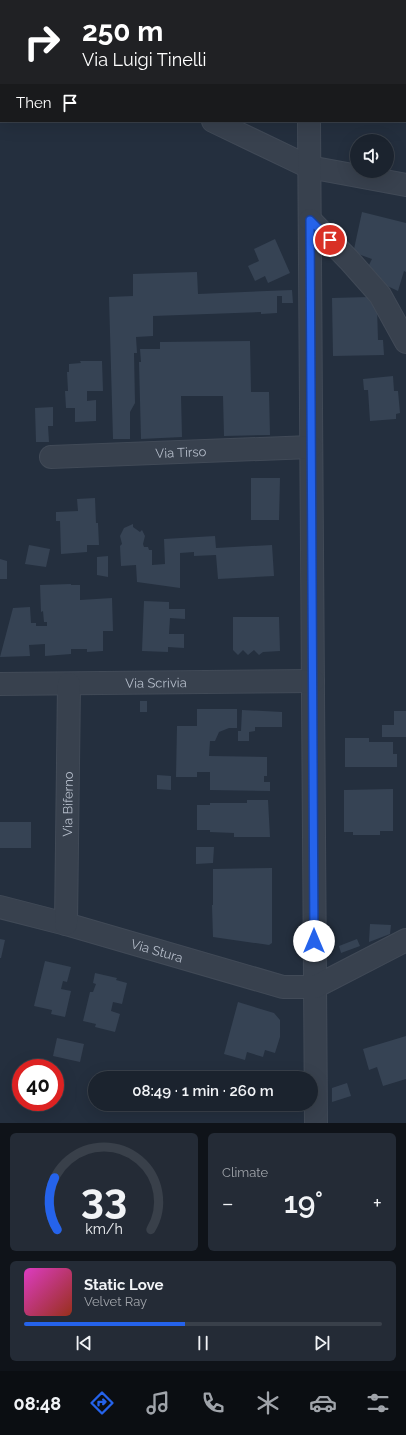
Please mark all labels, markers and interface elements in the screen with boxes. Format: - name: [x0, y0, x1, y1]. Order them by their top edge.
- text: 250 m: [82, 15, 163, 48]
- icon: right: [16, 16, 68, 68]
- text: Via Luigi Tinelli: [82, 49, 206, 70]
- icon: arrive: [59, 92, 81, 114]
- text: Then: [16, 94, 51, 112]
- map controls: [350, 134, 394, 178]
- button: sound: [350, 134, 394, 178]
- pin: [313, 223, 347, 257]
- icon: arrive: [319, 229, 341, 251]
- street label: Via Tirso: [155, 444, 207, 460]
- street label: Via Scrivia: [125, 675, 187, 690]
- street label: Via Biferno: [60, 771, 75, 837]
- position arrow: [293, 920, 335, 962]
- street label: Via Stura: [129, 936, 185, 965]
- speed limit sign: 40: [12, 1059, 64, 1111]
- text: 08:49 · 1 min · 260 m: [132, 1082, 274, 1100]
- text: Climate: [222, 1165, 268, 1180]
- text: 33: [81, 1174, 127, 1223]
- text: 19°: [284, 1185, 323, 1220]
- text: −: [222, 1190, 234, 1216]
- text: +: [373, 1190, 382, 1216]
- text: km/h: [85, 1221, 123, 1237]
- text: Static Love: [84, 1276, 163, 1294]
- text: Velvet Ray: [84, 1294, 147, 1309]
- icon: previous: [73, 1332, 95, 1354]
- icon: pause: [192, 1332, 214, 1354]
- icon: next: [311, 1332, 333, 1354]
- icon: directions: [88, 1389, 116, 1417]
- icon: music: [144, 1389, 172, 1417]
- icon: phone: [199, 1389, 227, 1417]
- icon: climate: [254, 1389, 282, 1417]
- icon: car: [309, 1389, 337, 1417]
- icon: filters: [364, 1389, 392, 1417]
- text: 08:48: [14, 1393, 61, 1414]

